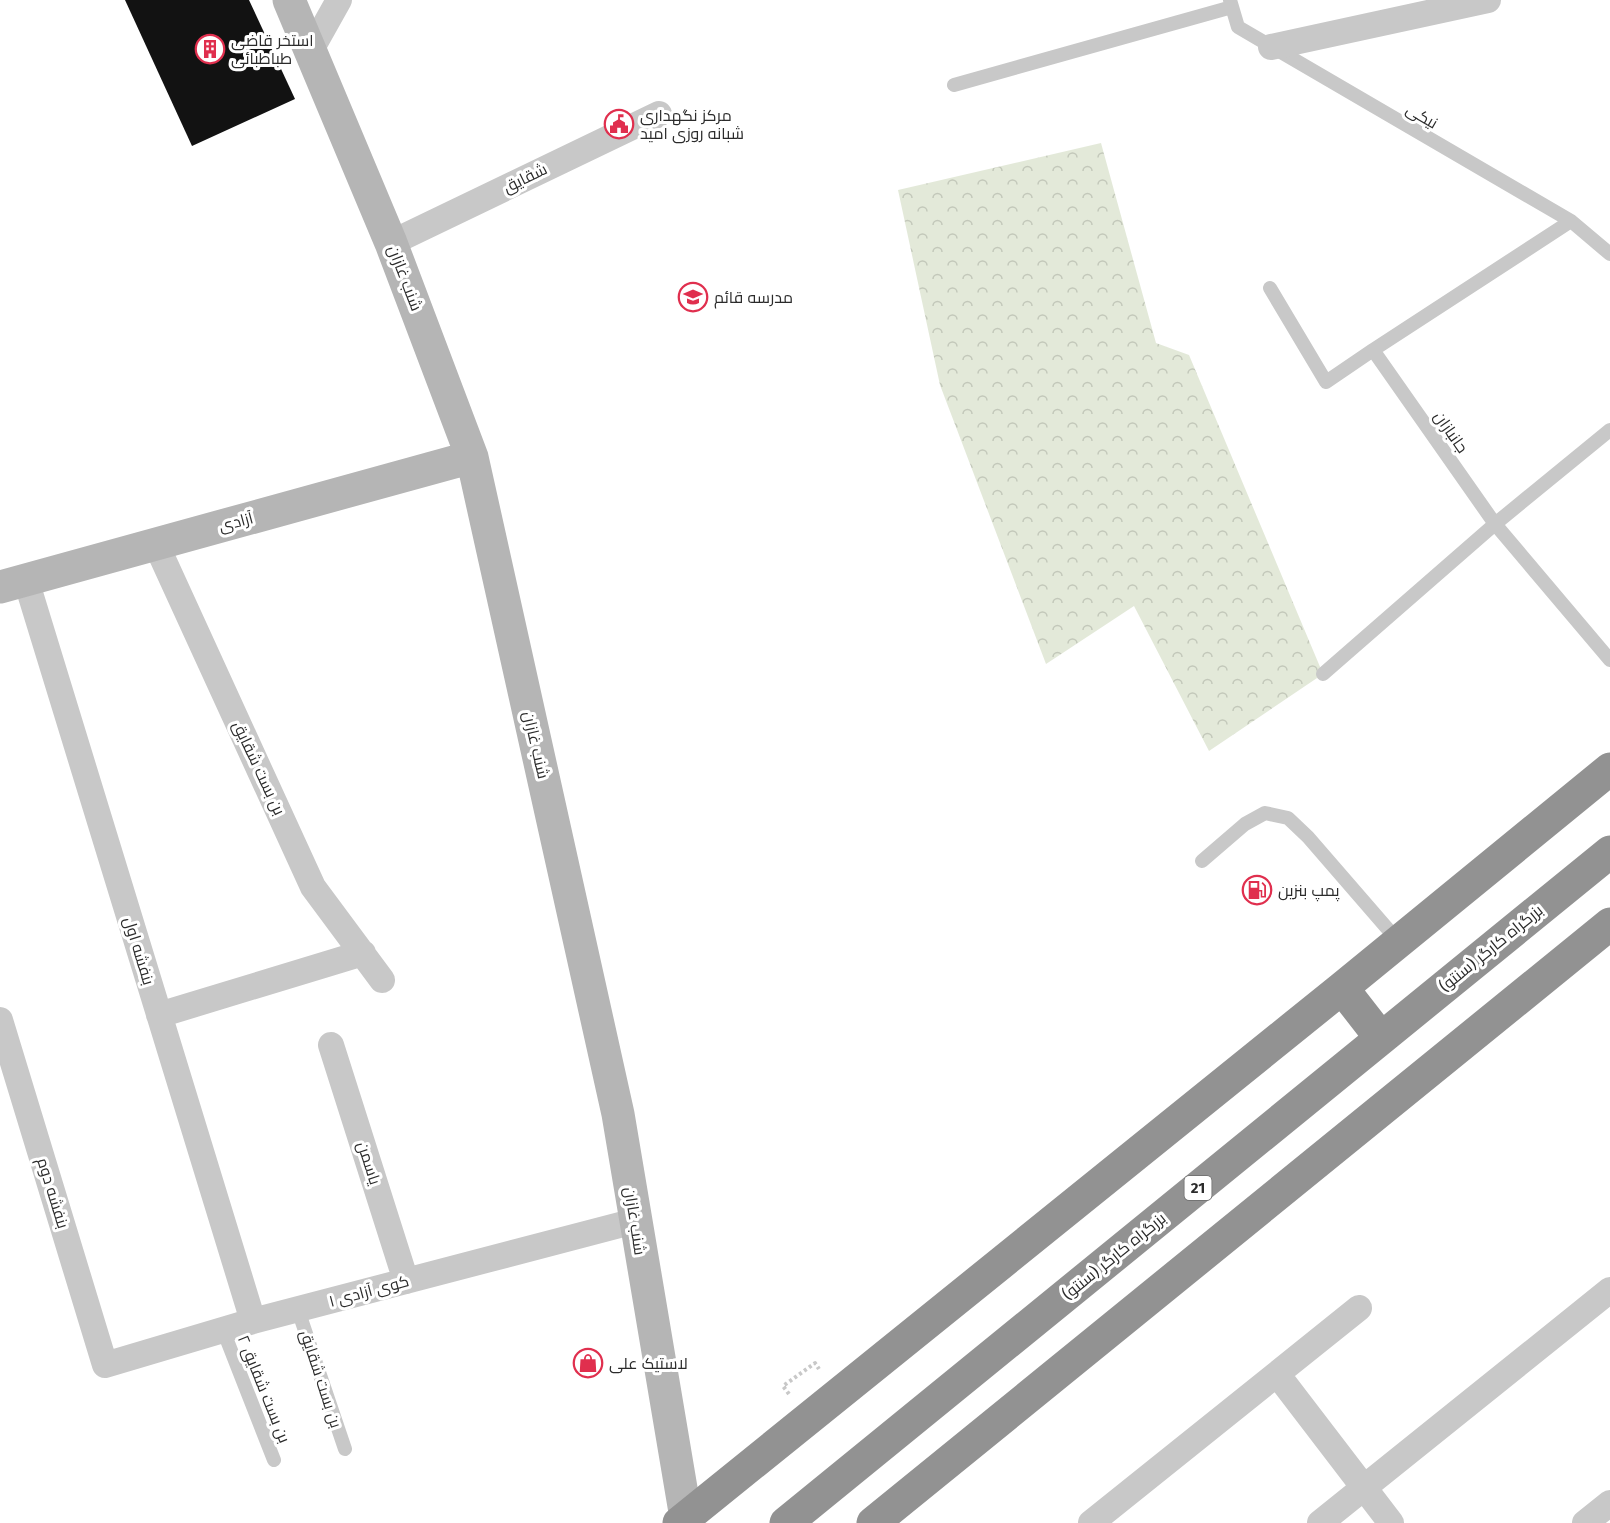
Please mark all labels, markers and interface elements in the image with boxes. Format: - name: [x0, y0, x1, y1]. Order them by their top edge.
- place label: استخر قاضی طباطبائی: [231, 31, 314, 69]
- building icon: استخر قاضی طباطبائی: [194, 33, 226, 65]
- street label: نیکی: [1402, 99, 1441, 134]
- place label: مرکز نگهداری شبانه روزی امید: [640, 106, 744, 144]
- public building icon: مرکز نگهداری شبانه روزی امید: [603, 108, 635, 140]
- street label: شقایق: [500, 159, 551, 198]
- street label: شنب غازان: [383, 243, 426, 314]
- school or university icon: مدرسه قائم: [677, 281, 709, 313]
- place label: مدرسه قائم: [714, 288, 793, 309]
- street label: جانبازان: [1429, 408, 1472, 457]
- street label: آزادی: [217, 508, 256, 537]
- street label: شنب غازان: [518, 709, 553, 781]
- street label: بن بست شقایق: [228, 718, 289, 819]
- fuel station icon: پمپ بنزین: [1241, 874, 1273, 906]
- place label: پمپ بنزین: [1278, 881, 1340, 902]
- street label: بزرگراه کارگر (سنتو): [1435, 900, 1547, 996]
- street label: بنفشه اول: [119, 915, 158, 988]
- street label: یاسمن: [352, 1139, 385, 1188]
- street label: بنفشه دوم: [31, 1155, 73, 1231]
- road number: 21: [1184, 1176, 1212, 1200]
- street label: شنب غازان: [619, 1186, 650, 1257]
- street label: بزرگراه کارگر (سنتو): [1058, 1208, 1170, 1304]
- street label: کوی آزادی ۱: [327, 1271, 411, 1312]
- street label: بن بست شقایق: [295, 1328, 346, 1431]
- street label: بن بست شقایق ۲: [233, 1332, 294, 1446]
- shop icon: لاستیک علی: [572, 1347, 604, 1379]
- place label: لاستیک علی: [609, 1354, 688, 1374]

